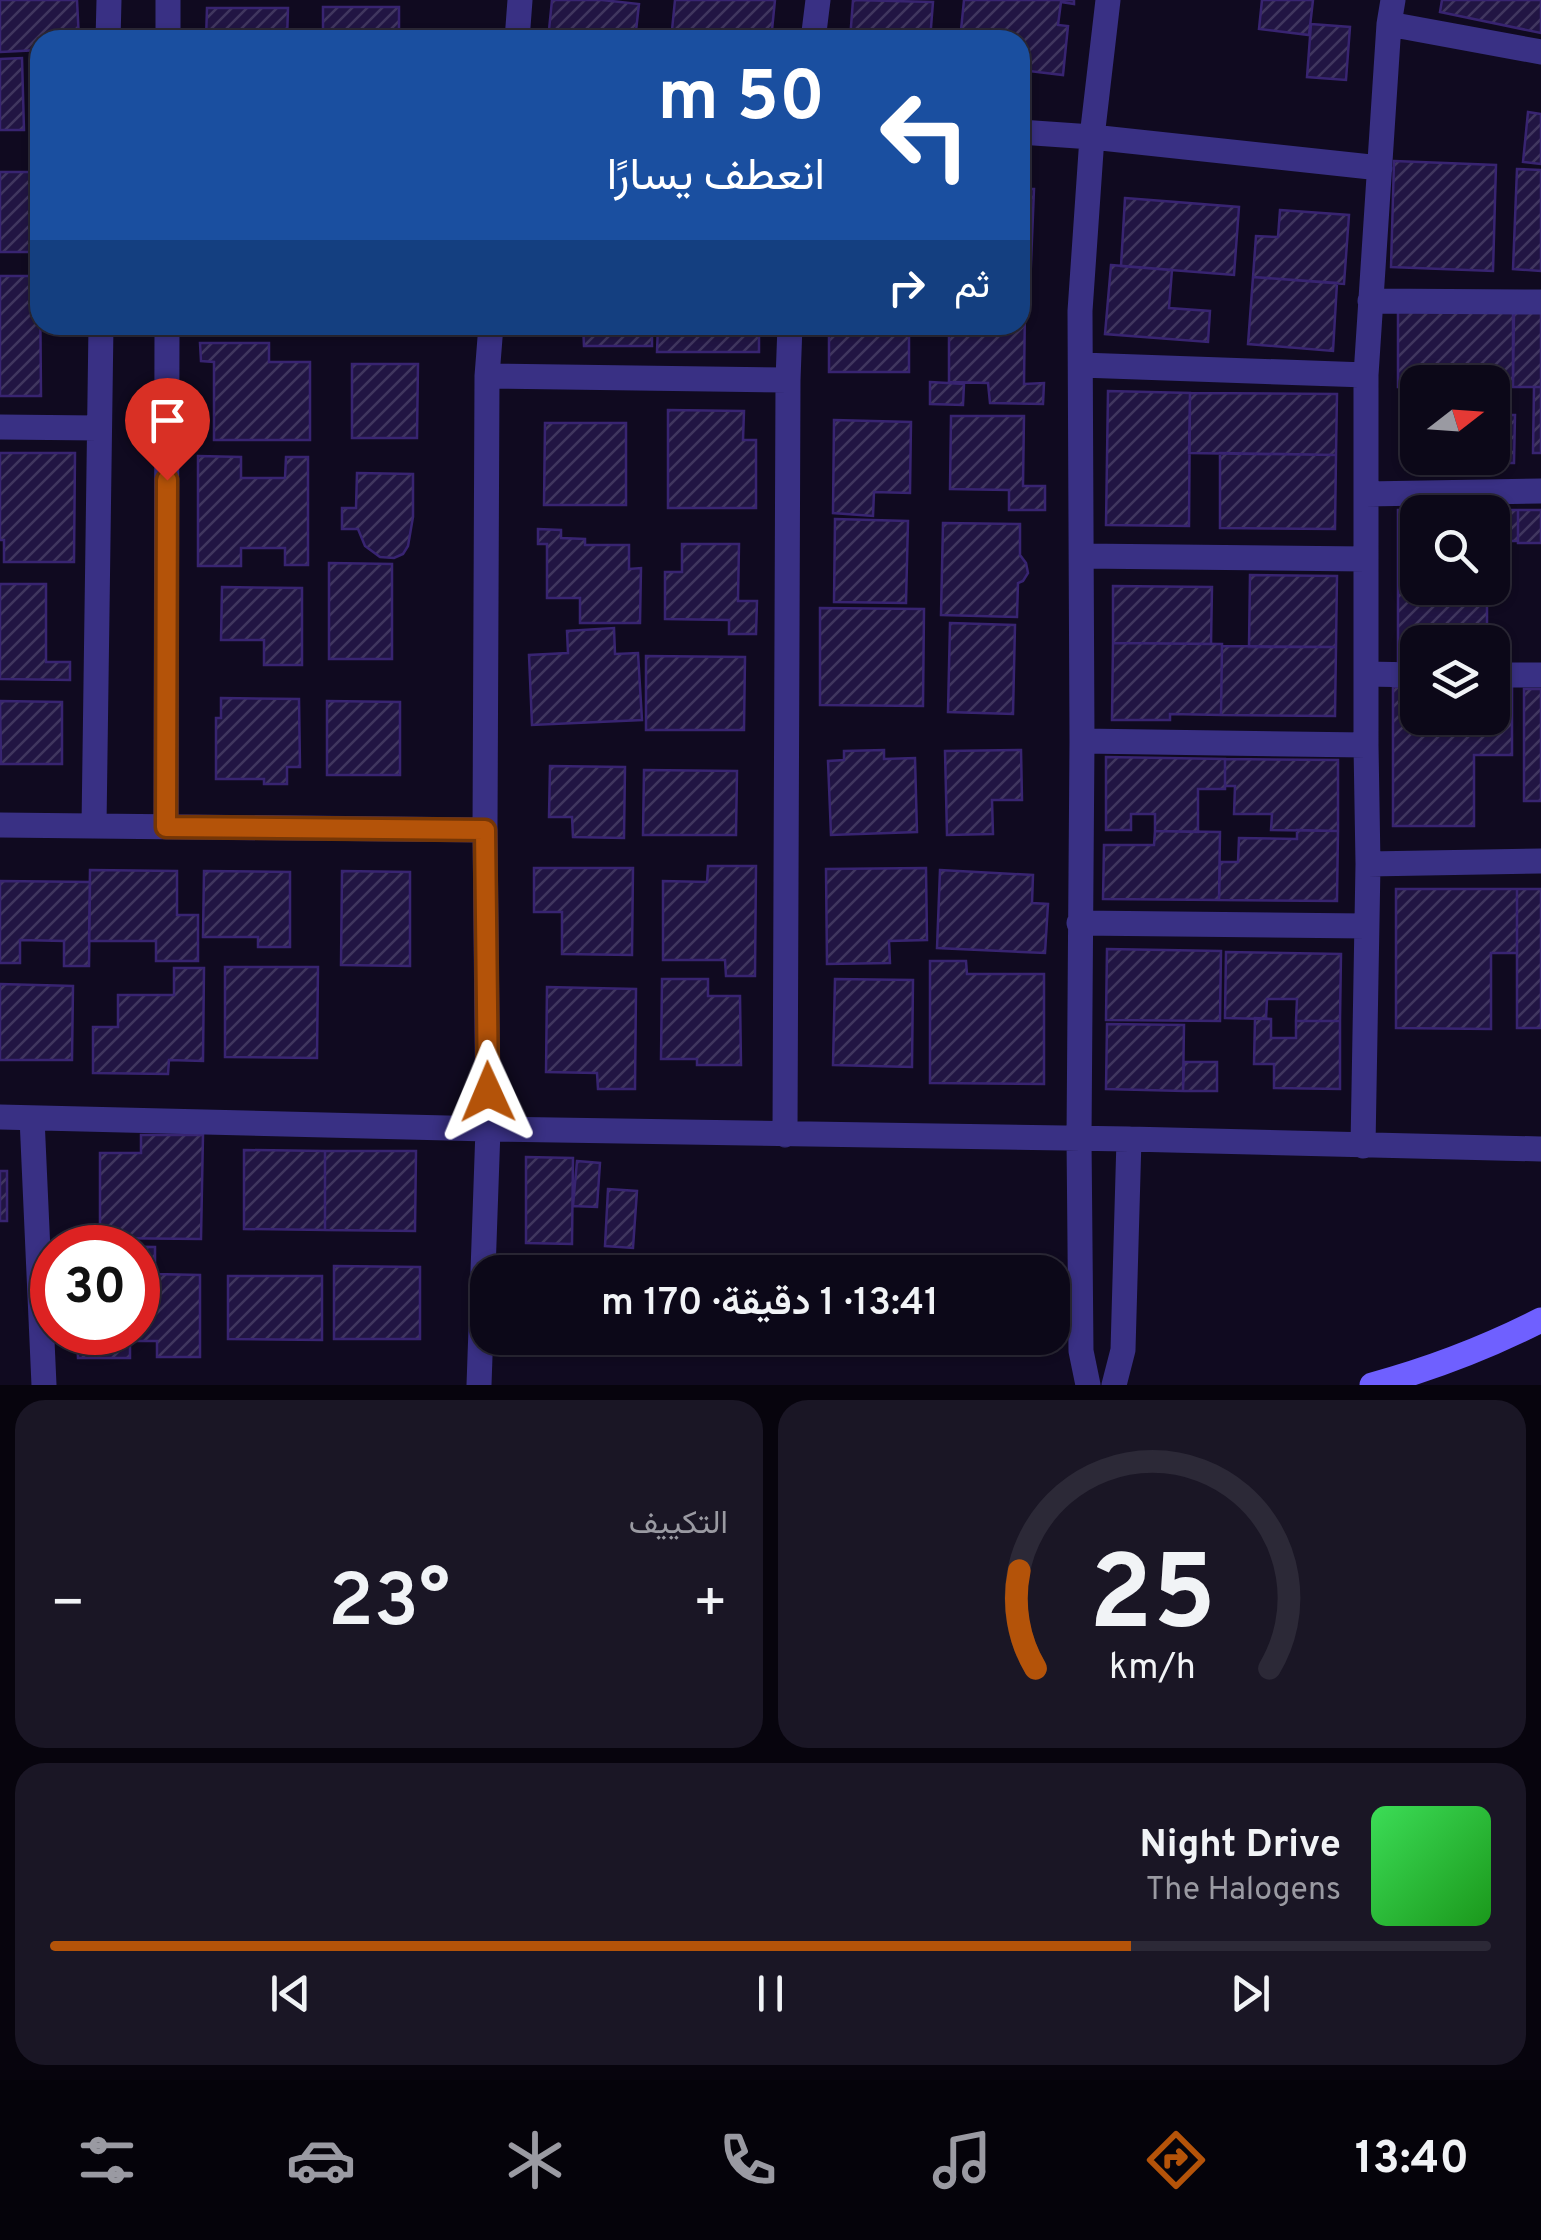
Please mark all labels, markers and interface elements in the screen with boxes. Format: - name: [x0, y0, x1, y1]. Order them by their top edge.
- text: 50 m: [658, 56, 825, 145]
- icon: left: [860, 70, 990, 200]
- text: انعطف يسارًا: [607, 149, 825, 206]
- icon: right: [879, 260, 934, 315]
- text: ثم: [954, 263, 990, 312]
- north arrow: [1400, 365, 1510, 475]
- map controls: [1400, 365, 1510, 735]
- pin: [125, 378, 210, 481]
- icon: arrive: [140, 393, 195, 448]
- button: search: [1400, 495, 1510, 605]
- button: layers: [1400, 625, 1510, 735]
- position arrow: [436, 1040, 540, 1144]
- speed limit sign: 30: [30, 1225, 160, 1355]
- text: 13:41 · 1 دقيقة · 170 m: [601, 1280, 939, 1329]
- text: التكييف: [629, 1505, 728, 1545]
- text: 25: [1088, 1534, 1216, 1666]
- text: 23°: [328, 1558, 450, 1653]
- text: −: [50, 1571, 85, 1641]
- text: +: [693, 1571, 728, 1641]
- text: km/h: [1109, 1646, 1195, 1692]
- text: Night Drive: [1139, 1822, 1341, 1871]
- text: The Halogens: [1146, 1871, 1341, 1911]
- icon: previous: [263, 1966, 318, 2021]
- icon: pause: [743, 1966, 798, 2021]
- icon: next: [1223, 1966, 1278, 2021]
- icon: filters: [72, 2125, 142, 2195]
- icon: car: [286, 2125, 356, 2195]
- icon: climate: [500, 2125, 570, 2195]
- icon: phone: [713, 2125, 783, 2195]
- icon: music: [927, 2125, 997, 2195]
- icon: directions: [1141, 2125, 1211, 2195]
- text: 13:40: [1355, 2132, 1469, 2189]

